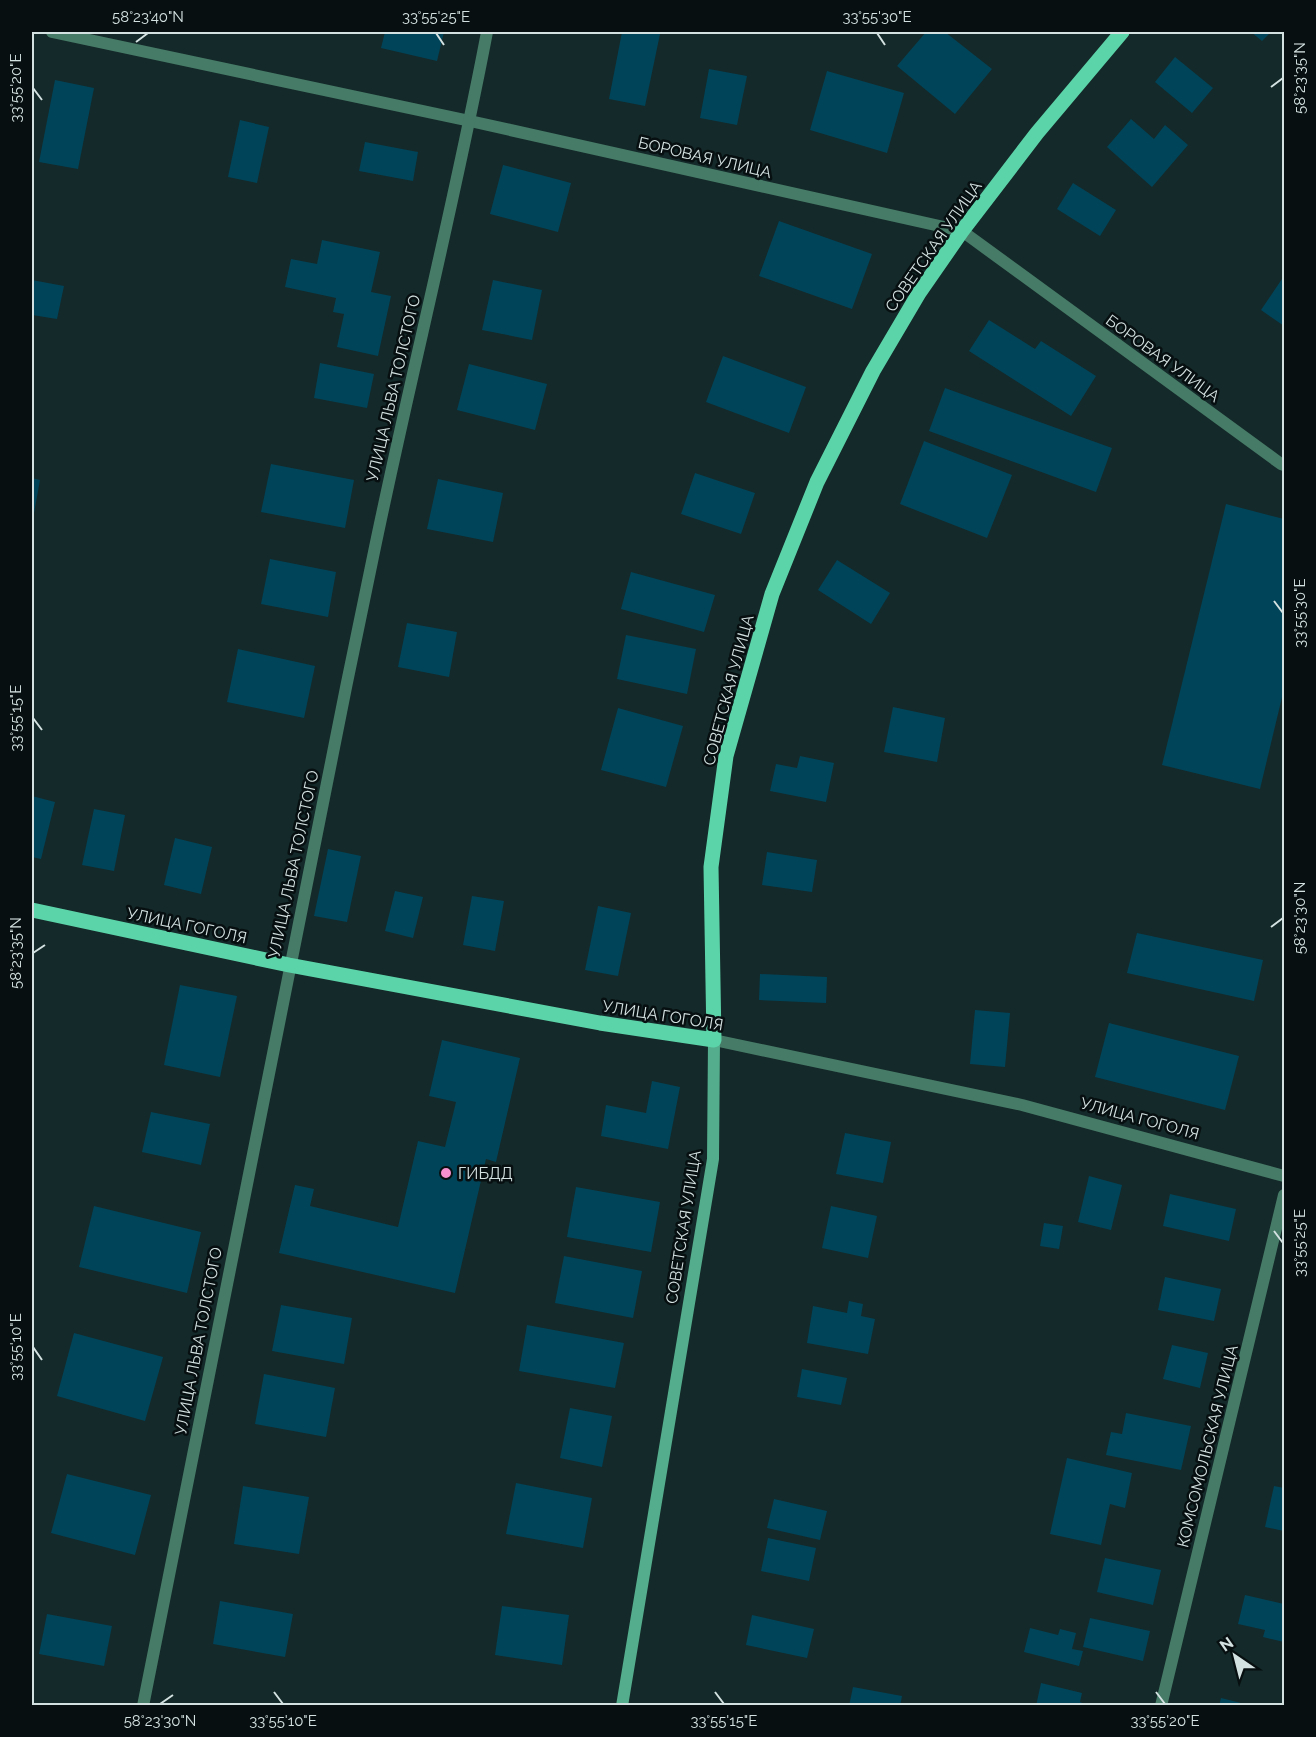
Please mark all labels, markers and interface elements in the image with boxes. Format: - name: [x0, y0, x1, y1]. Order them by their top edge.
- text: 58°23'40"N: [112, 8, 184, 26]
- text: 33°55'25"E: [402, 8, 470, 26]
- text: 33°55'30"E: [842, 8, 912, 26]
- text: 58°23'35"N: [1291, 42, 1309, 114]
- text: 33°55'20"E: [7, 53, 25, 123]
- street label: БОРОВАЯ УЛИЦА: [636, 133, 774, 182]
- street label: СОВЕТСКАЯ УЛИЦА: [881, 177, 986, 315]
- street label: УЛИЦА ЛЬВА ТОЛСТОГО: [363, 293, 424, 483]
- street label: БОРОВАЯ УЛИЦА: [1102, 311, 1223, 406]
- text: 33°55'30"E: [1291, 578, 1309, 648]
- street label: СОВЕТСКАЯ УЛИЦА: [699, 613, 758, 767]
- text: 33°55'15"E: [7, 685, 25, 751]
- street label: УЛИЦА ЛЬВА ТОЛСТОГО: [264, 769, 323, 960]
- text: 58°23'30"N: [1291, 882, 1309, 954]
- street label: УЛИЦА ГОГОЛЯ: [125, 903, 249, 947]
- text: 58°23'35"N: [7, 917, 25, 989]
- street label: УЛИЦА ГОГОЛЯ: [601, 997, 725, 1034]
- street label: УЛИЦА ГОГОЛЯ: [1078, 1093, 1201, 1143]
- street label: СОВЕТСКАЯ УЛИЦА: [662, 1149, 705, 1305]
- place label: ГИБДД: [458, 1164, 513, 1183]
- marker: ГИБДД: [439, 1166, 453, 1180]
- text: 33°55'25"E: [1291, 1209, 1309, 1277]
- street label: УЛИЦА ЛЬВА ТОЛСТОГО: [171, 1245, 226, 1437]
- text: 33°55'10"E: [7, 1313, 25, 1381]
- street label: КОМСОМОЛЬСКАЯ УЛИЦА: [1173, 1343, 1242, 1549]
- north arrow: [1205, 1626, 1265, 1686]
- text: N: [1216, 1633, 1237, 1655]
- text: 58°23'30"N: [124, 1712, 196, 1730]
- text: 33°55'10"E: [249, 1712, 317, 1730]
- text: 33°55'15"E: [691, 1712, 757, 1730]
- text: 33°55'20"E: [1130, 1712, 1200, 1730]

